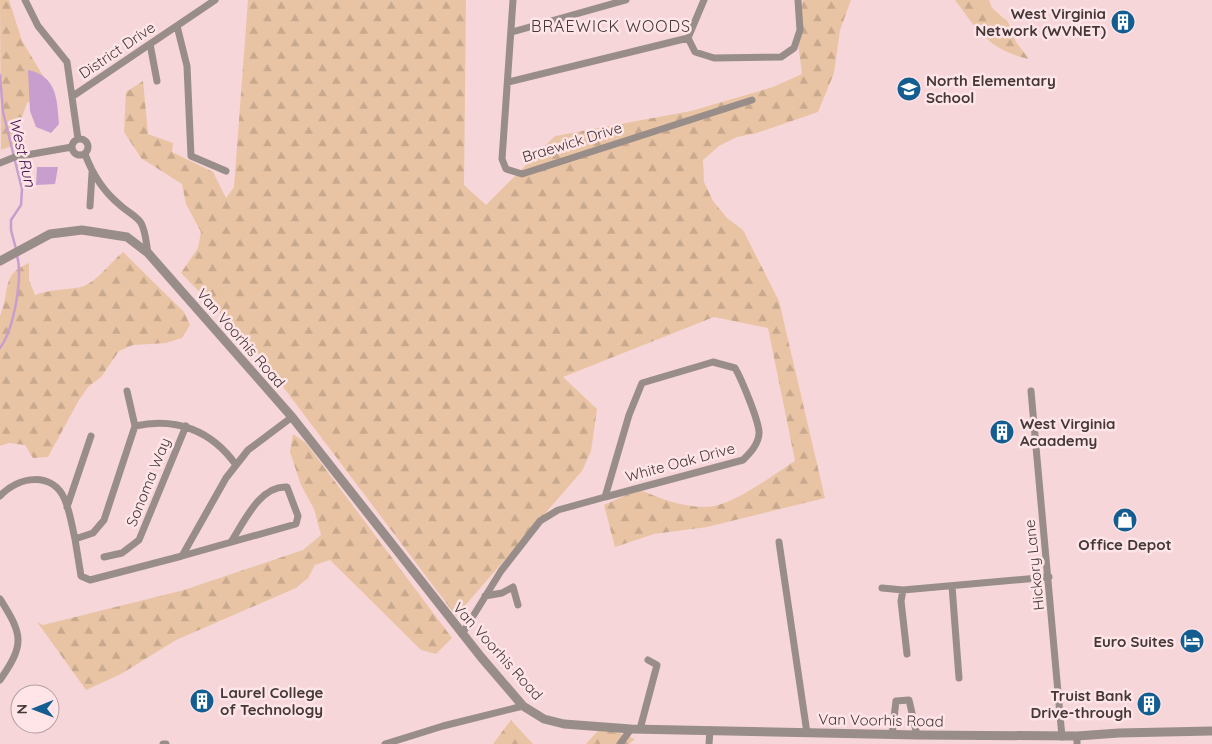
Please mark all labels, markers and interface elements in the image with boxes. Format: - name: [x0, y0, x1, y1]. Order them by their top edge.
- place label: West Virginia Network (WVNET): [975, 4, 1106, 40]
- building icon: West Virginia Network (WVNET): [1110, 9, 1136, 35]
- district label: BRAEWICK WOODS: [531, 16, 691, 36]
- street label: District Drive: [75, 17, 159, 83]
- place label: North Elementary School: [926, 71, 1056, 107]
- school or university icon: North Elementary School: [896, 76, 922, 102]
- water label: West Run: [5, 115, 41, 189]
- street label: Braewick Drive: [520, 118, 624, 166]
- street label: Van Voorhis Road: [193, 285, 289, 391]
- place label: West Virginia Acaademy: [1020, 414, 1115, 450]
- building icon: West Virginia Acaademy: [989, 419, 1015, 445]
- street label: Sonoma Way: [122, 435, 174, 529]
- street label: White Oak Drive: [623, 438, 737, 486]
- shop icon: Office Depot: [1112, 507, 1138, 533]
- street label: Hickory Lane: [1020, 519, 1048, 611]
- place label: Office Depot: [1078, 535, 1172, 554]
- street label: Van Voorhis Road: [449, 598, 547, 704]
- hotel icon: Euro Suites: [1179, 628, 1205, 654]
- place label: Euro Suites: [1094, 632, 1174, 651]
- place label: Laurel College of Technology: [220, 683, 324, 719]
- north arrow: [10, 684, 60, 734]
- place label: Truist Bank Drive-through: [1031, 686, 1132, 722]
- building icon: Laurel College of Technology: [189, 688, 215, 714]
- building icon: Truist Bank Drive-through: [1136, 691, 1162, 717]
- text: N: [13, 704, 31, 715]
- street label: Van Voorhis Road: [818, 709, 944, 731]

